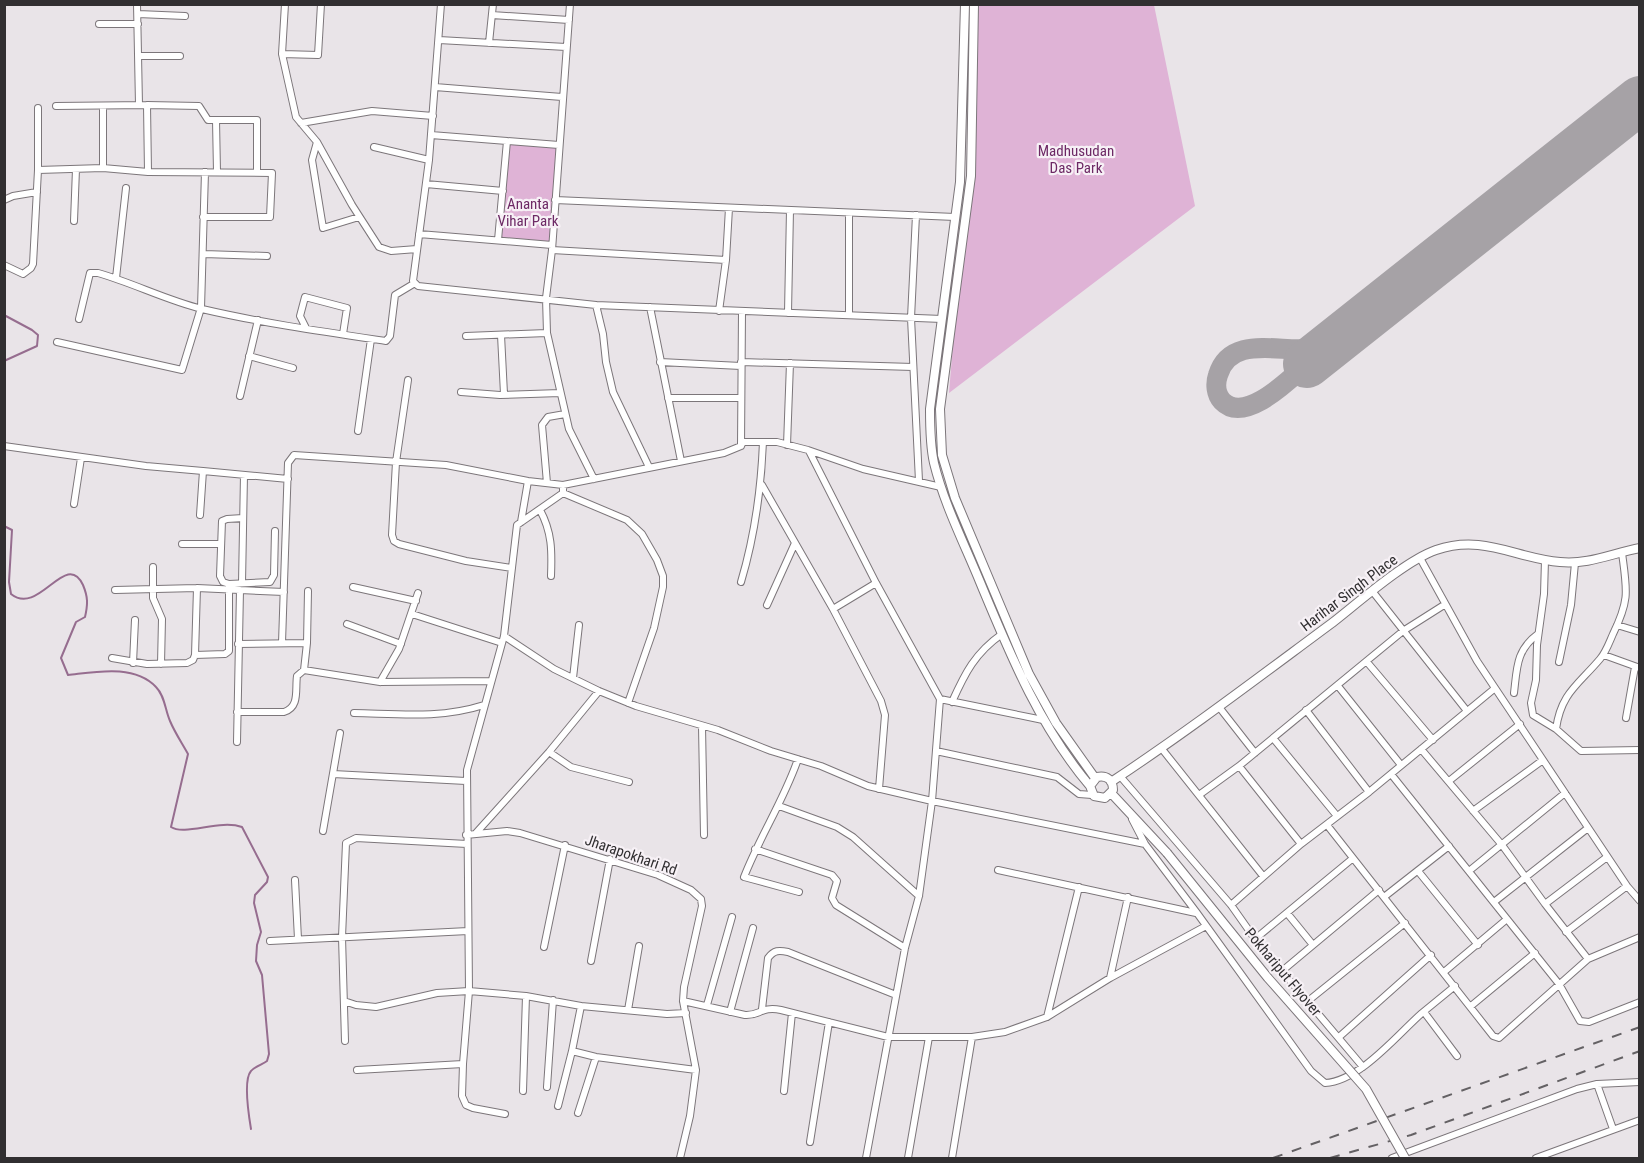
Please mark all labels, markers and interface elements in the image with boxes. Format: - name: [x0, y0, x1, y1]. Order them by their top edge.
- park label: Madhusudan Das Park: [1038, 142, 1114, 177]
- park label: Ananta Vihar Park: [497, 195, 559, 230]
- street label: Harihar Singh Place: [1297, 551, 1401, 635]
- street label: Jharapokhari Rd: [583, 831, 679, 879]
- street label: Pokhariput Flyover: [1241, 924, 1325, 1020]

